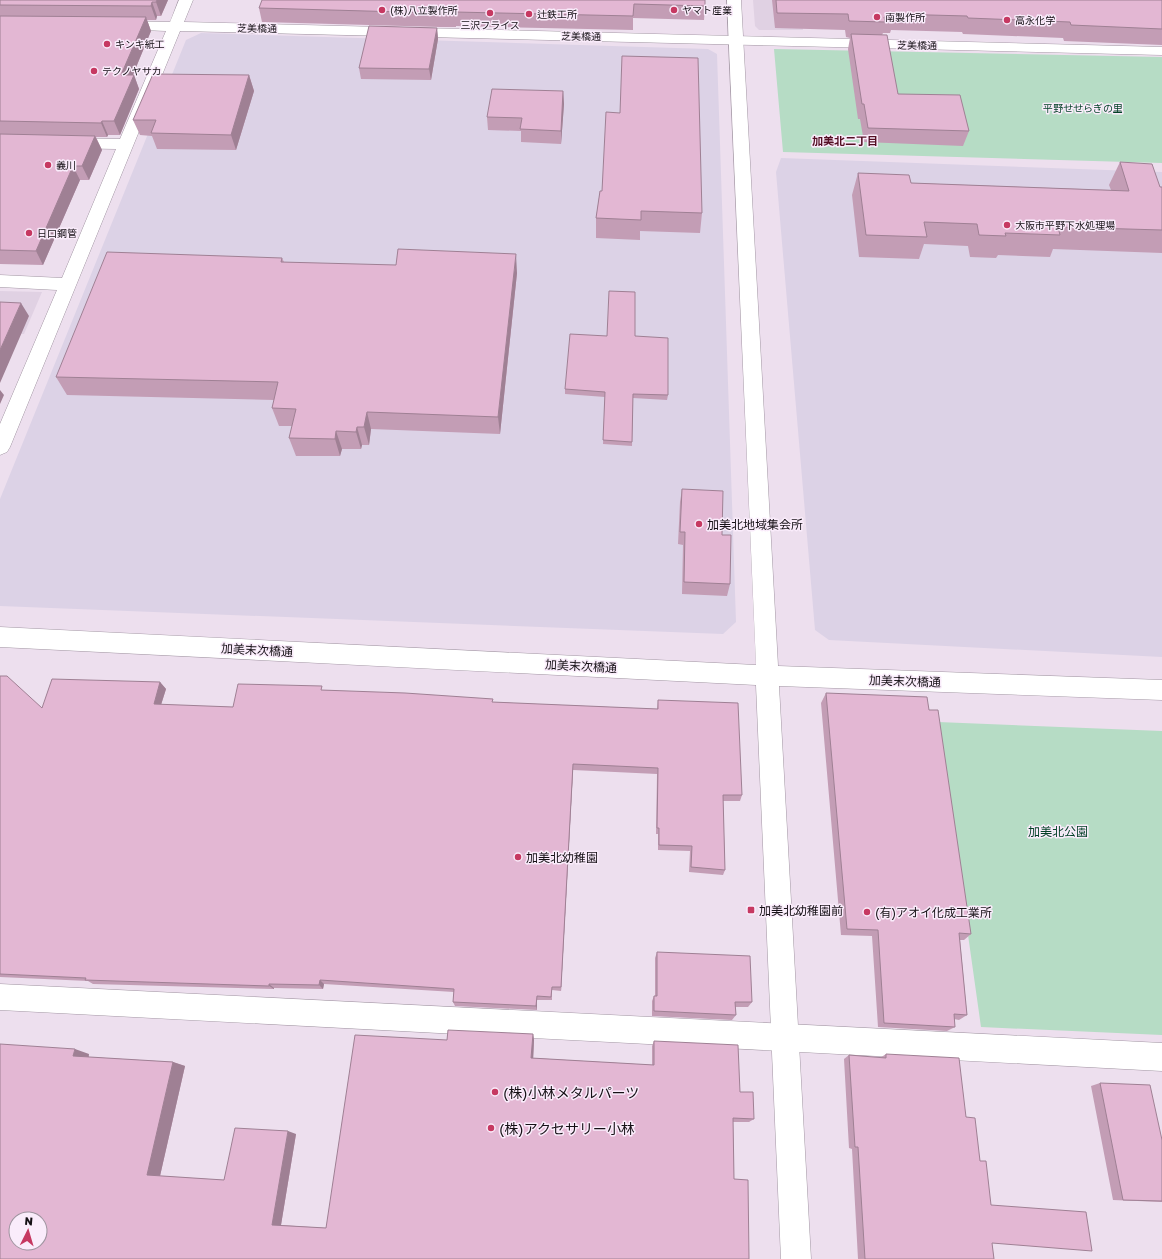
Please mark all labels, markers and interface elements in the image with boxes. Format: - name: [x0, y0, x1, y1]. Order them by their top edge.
- place label: (株)八立製作所: [390, 4, 458, 16]
- place label: ヤマト産業: [682, 4, 732, 16]
- marker: (株)八立製作所: [377, 5, 387, 15]
- marker: ヤマト産業: [669, 5, 679, 15]
- marker: 三沢フライス: [485, 8, 495, 18]
- place label: 辻鉄工所: [537, 8, 577, 20]
- marker: 辻鉄工所: [524, 9, 534, 19]
- place label: 南製作所: [885, 11, 925, 23]
- marker: 南製作所: [872, 12, 882, 22]
- place label: 高永化学: [1015, 14, 1055, 26]
- marker: 高永化学: [1002, 15, 1012, 25]
- place label: 三沢フライス: [460, 19, 520, 31]
- street label: 芝美橋通: [237, 22, 277, 34]
- street label: 芝美橋通: [561, 30, 601, 42]
- place label: キンキ紙工: [115, 38, 165, 50]
- marker: キンキ紙工: [102, 39, 112, 49]
- street label: 芝美橋通: [897, 39, 937, 51]
- place label: テクノヤサカ: [102, 65, 161, 77]
- marker: テクノヤサカ: [89, 66, 99, 76]
- park label: 平野せせらぎの里: [1043, 102, 1123, 114]
- district label: 加美北二丁目: [812, 134, 878, 147]
- place label: 義川: [56, 159, 76, 171]
- marker: 義川: [43, 160, 53, 170]
- place label: 大阪市平野下水処理場: [1015, 219, 1115, 231]
- marker: 大阪市平野下水処理場: [1002, 220, 1012, 230]
- place label: 日口鋼管: [37, 227, 77, 239]
- marker: 日口鋼管: [24, 228, 34, 238]
- place label: 加美北地域集会所: [707, 517, 803, 532]
- marker: 加美北地域集会所: [694, 519, 704, 529]
- street label: 加美末次橋通: [221, 641, 293, 659]
- street label: 加美末次橋通: [545, 657, 617, 675]
- street label: 加美末次橋通: [869, 672, 941, 690]
- park label: 加美北公園: [1028, 824, 1088, 839]
- place label: 加美北幼稚園: [526, 850, 598, 865]
- marker: 加美北幼稚園: [513, 852, 523, 862]
- place label: 加美北幼稚園前: [759, 903, 843, 918]
- marker: 加美北幼稚園前: [746, 905, 756, 915]
- place label: (有)アオイ化成工業所: [875, 905, 992, 920]
- marker: (有)アオイ化成工業所: [862, 907, 872, 917]
- place label: (株)小林メタルパーツ: [503, 1084, 639, 1101]
- marker: (株)小林メタルパーツ: [490, 1087, 500, 1097]
- place label: (株)アクセサリー小林: [499, 1120, 635, 1137]
- marker: (株)アクセサリー小林: [486, 1123, 496, 1133]
- north arrow: [8, 1211, 48, 1251]
- text: N: [24, 1214, 34, 1227]

